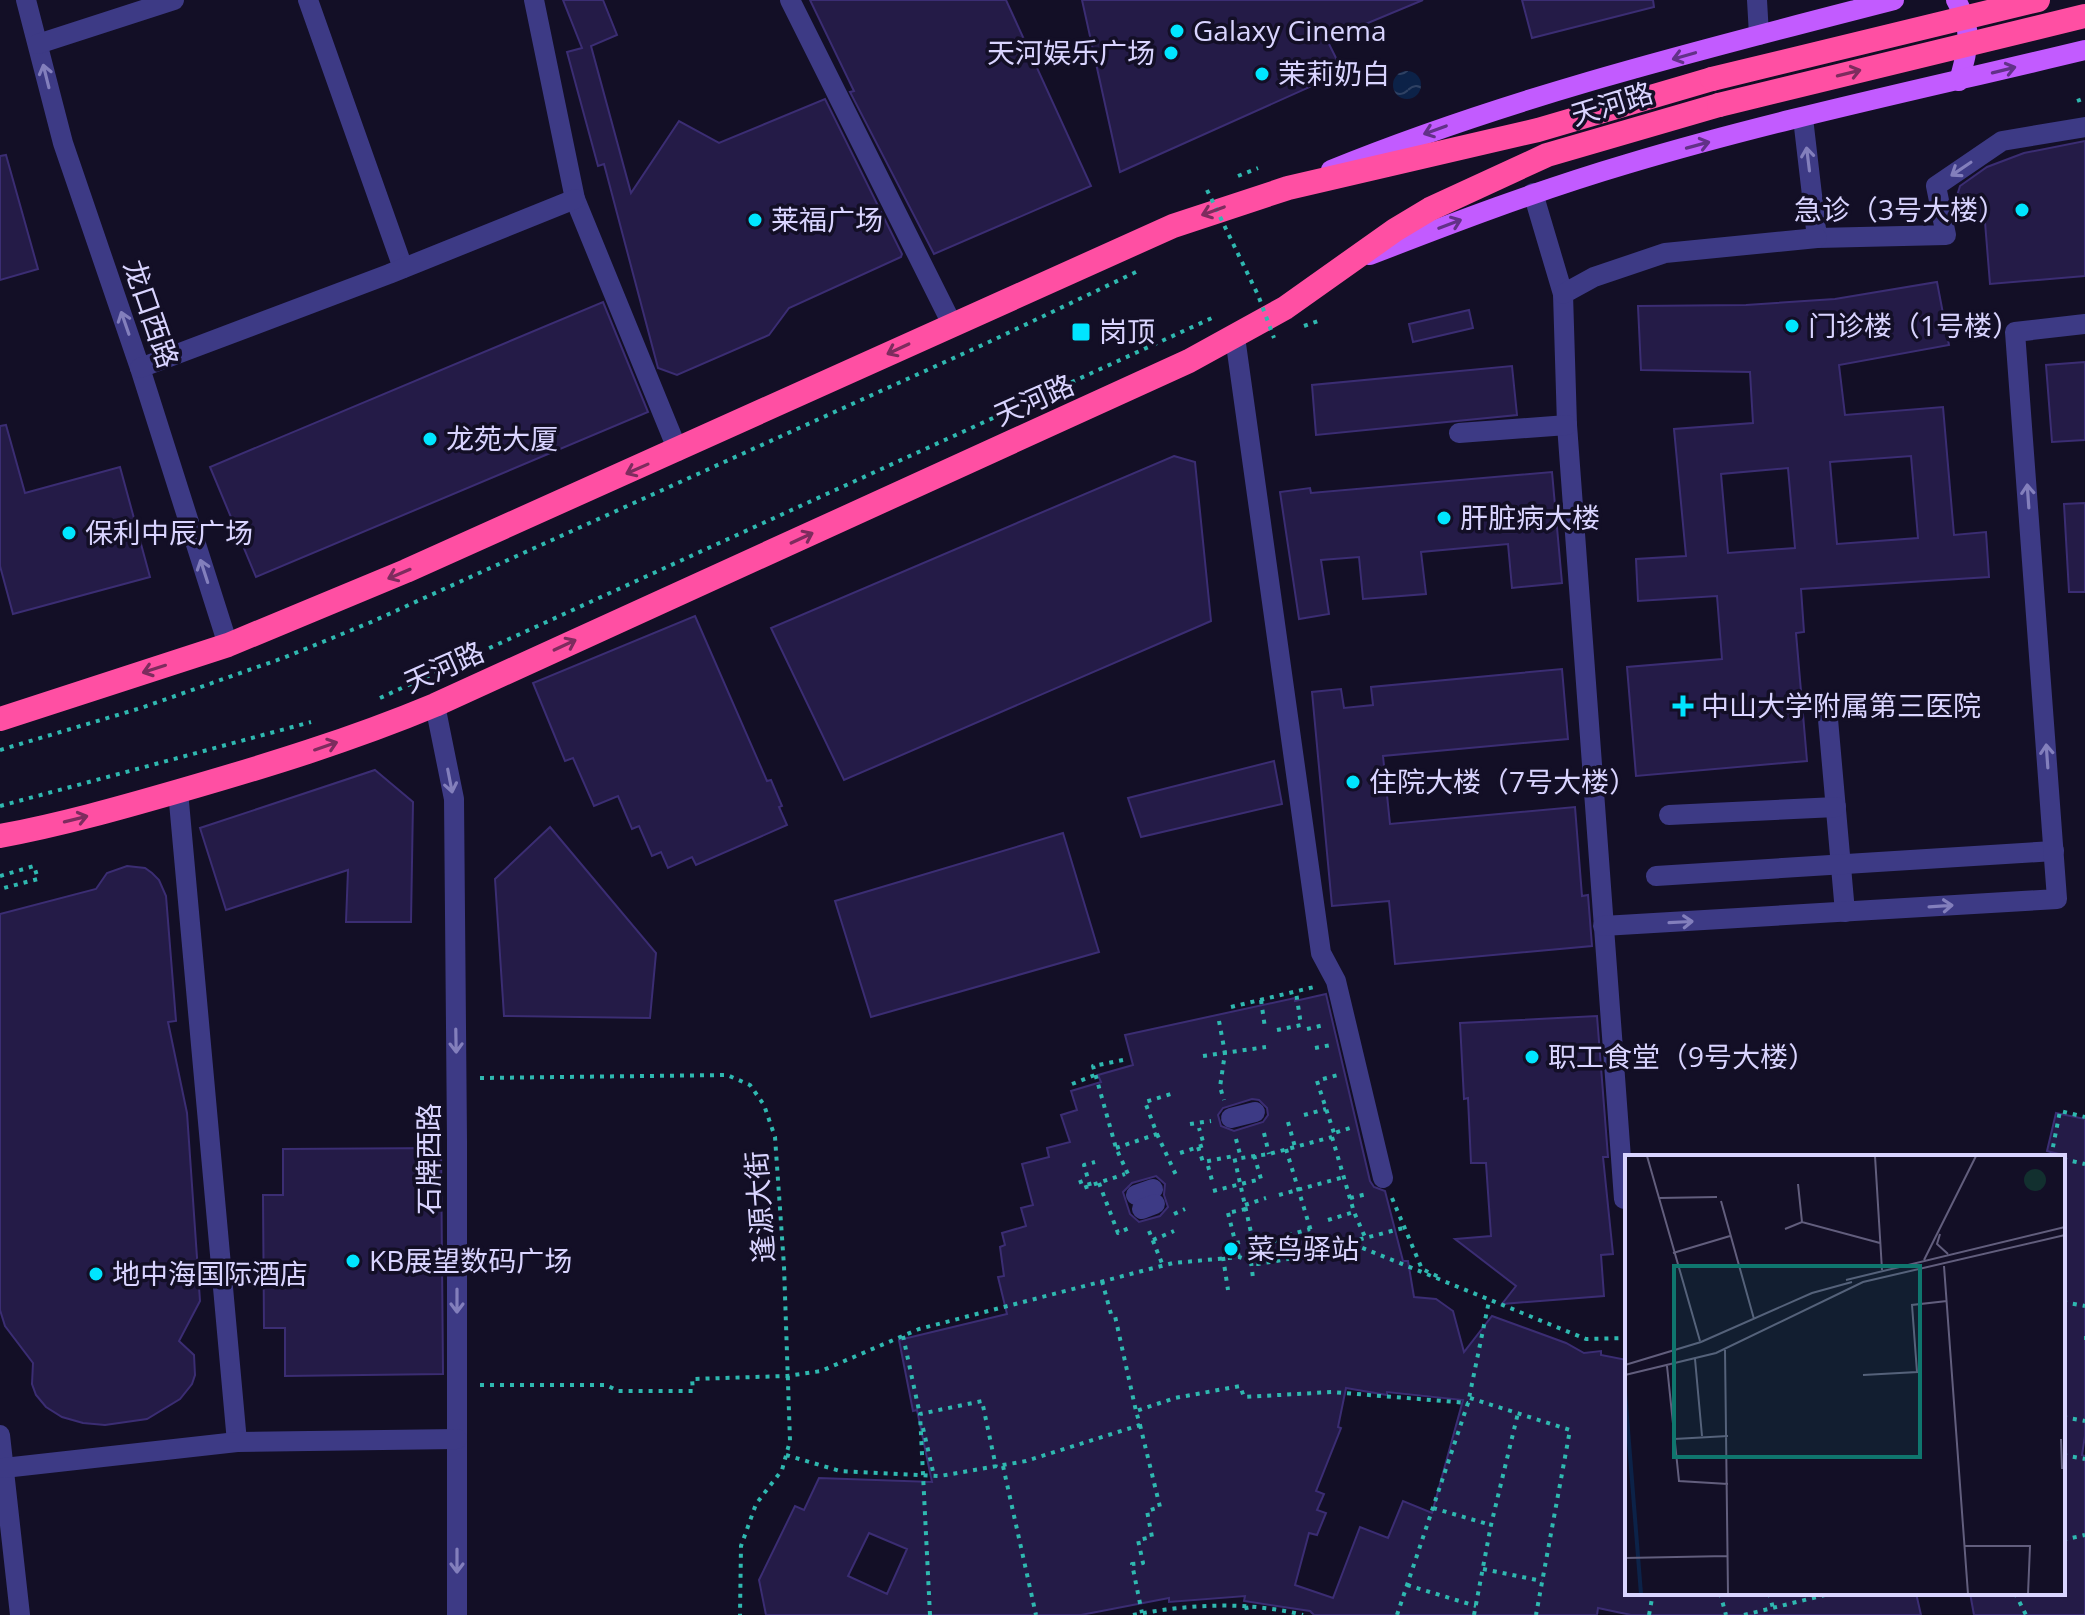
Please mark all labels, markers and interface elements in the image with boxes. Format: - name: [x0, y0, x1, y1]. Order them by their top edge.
- place label: Galaxy Cinema: [1193, 11, 1387, 49]
- marker: Galaxy Cinema: [1168, 22, 1186, 40]
- place label: 天河娱乐广场: [987, 33, 1155, 71]
- marker: 天河娱乐广场: [1162, 44, 1180, 62]
- one-way arrow: [1672, 49, 1698, 64]
- place label: 茉莉奶白: [1278, 54, 1390, 92]
- one-way arrow: [1991, 61, 2017, 76]
- one-way arrow: [38, 63, 53, 89]
- one-way arrow: [1836, 64, 1862, 79]
- marker: 茉莉奶白: [1253, 65, 1271, 83]
- street label: 天河路: [1566, 73, 1657, 133]
- one-way arrow: [1423, 123, 1448, 138]
- one-way arrow: [1684, 137, 1710, 152]
- one-way arrow: [1800, 147, 1815, 172]
- one-way arrow: [1950, 161, 1972, 177]
- place label: 急诊（3号大楼）: [1794, 190, 2006, 228]
- place label: 莱福广场: [771, 200, 883, 238]
- marker: 急诊（3号大楼）: [2013, 201, 2031, 219]
- one-way arrow: [1201, 205, 1226, 219]
- marker: 莱福广场: [746, 211, 764, 229]
- one-way arrow: [1437, 216, 1462, 230]
- street label: 龙口西路: [116, 255, 188, 373]
- place label: 门诊楼（1号楼）: [1808, 306, 2020, 344]
- one-way arrow: [116, 311, 131, 336]
- place label: 岗顶: [1099, 312, 1155, 350]
- marker: 门诊楼（1号楼）: [1783, 317, 1801, 335]
- marker: 岗顶: [1070, 321, 1092, 343]
- one-way arrow: [887, 342, 911, 357]
- street label: 天河路: [987, 365, 1080, 434]
- place label: 龙苑大厦: [446, 419, 558, 457]
- marker: 龙苑大厦: [421, 430, 439, 448]
- one-way arrow: [625, 462, 649, 477]
- one-way arrow: [2020, 483, 2035, 510]
- place label: 肝脏病大楼: [1460, 498, 1600, 536]
- marker: 肝脏病大楼: [1435, 509, 1453, 527]
- place label: 保利中辰广场: [85, 513, 253, 551]
- marker: 保利中辰广场: [60, 524, 78, 542]
- one-way arrow: [789, 530, 814, 545]
- one-way arrow: [195, 559, 210, 584]
- one-way arrow: [387, 568, 412, 583]
- street label: 天河路: [397, 632, 490, 701]
- one-way arrow: [552, 637, 576, 652]
- one-way arrow: [142, 663, 167, 678]
- place label: 中山大学附属第三医院: [1701, 686, 1981, 724]
- marker: 中山大学附属第三医院: [1672, 695, 1694, 717]
- one-way arrow: [313, 738, 338, 753]
- one-way arrow: [2039, 743, 2054, 770]
- place label: 住院大楼（7号大楼）: [1369, 762, 1637, 800]
- one-way arrow: [443, 768, 458, 794]
- marker: 住院大楼（7号大楼）: [1344, 773, 1362, 791]
- one-way arrow: [63, 811, 88, 826]
- one-way arrow: [1927, 898, 1954, 913]
- one-way arrow: [1667, 914, 1694, 929]
- one-way arrow: [448, 1027, 464, 1054]
- place label: 职工食堂（9号大楼）: [1548, 1037, 1816, 1075]
- marker: 职工食堂（9号大楼）: [1523, 1048, 1541, 1066]
- street label: 石牌西路: [409, 1103, 447, 1215]
- street label: 逢源大街: [736, 1150, 782, 1264]
- inset map: [1625, 1155, 2065, 1595]
- place label: 菜鸟驿站: [1247, 1229, 1359, 1267]
- marker: 菜鸟驿站: [1222, 1240, 1240, 1258]
- place label: KB展望数码广场: [369, 1241, 572, 1279]
- marker: KB展望数码广场: [344, 1252, 362, 1270]
- place label: 地中海国际酒店: [112, 1254, 308, 1292]
- marker: 地中海国际酒店: [87, 1265, 105, 1283]
- one-way arrow: [449, 1287, 465, 1314]
- one-way arrow: [449, 1547, 465, 1574]

